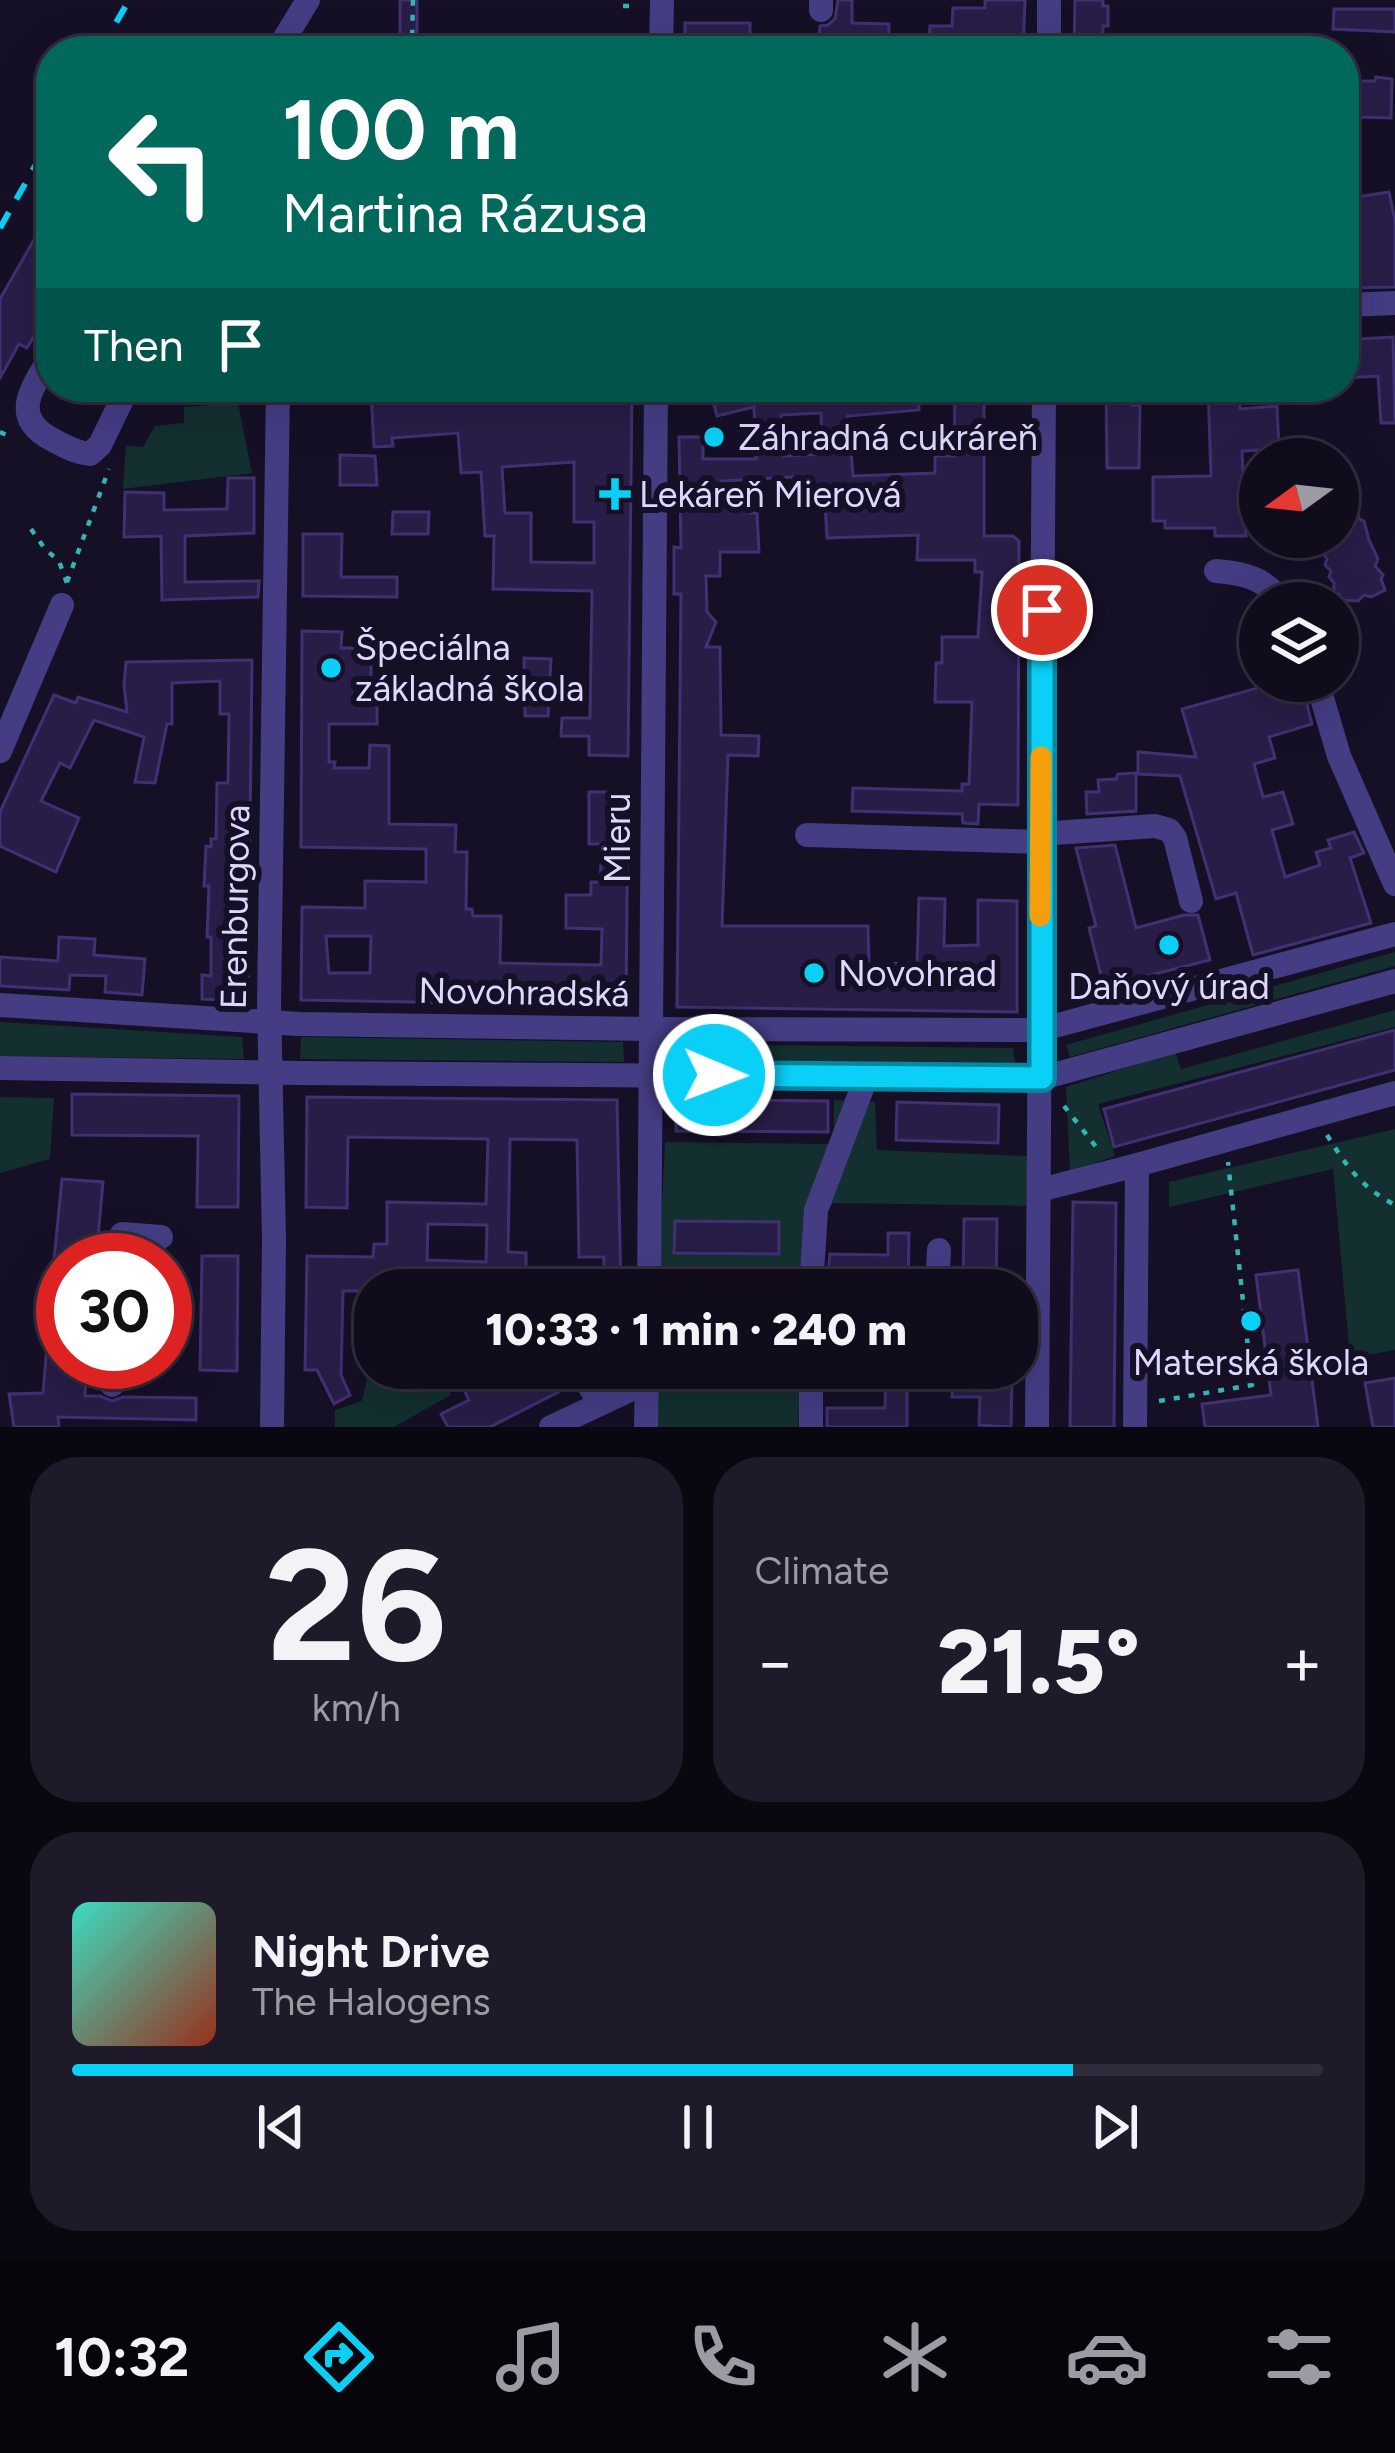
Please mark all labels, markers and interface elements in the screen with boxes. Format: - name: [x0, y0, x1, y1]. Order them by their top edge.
- text: 100 m: [282, 79, 520, 180]
- icon: left: [84, 84, 240, 240]
- text: Martina Rázusa: [282, 181, 648, 246]
- icon: arrive: [208, 312, 274, 378]
- text: Then: [84, 318, 184, 372]
- place label: Záhradná cukráreň: [738, 416, 1038, 459]
- marker: Záhradná cukráreň: [701, 424, 727, 450]
- north arrow: [1239, 438, 1359, 558]
- map controls: [1239, 438, 1359, 702]
- place label: Lekáreň Mierová: [639, 473, 901, 516]
- marker: Lekáreň Mierová: [602, 481, 628, 507]
- pin: [991, 559, 1093, 661]
- icon: arrive: [1009, 577, 1075, 643]
- button: layers: [1239, 582, 1359, 702]
- place label: Špeciálna základná škola: [355, 626, 584, 710]
- marker: Špeciálna základná škola: [318, 655, 344, 681]
- street label: Mieru: [596, 793, 639, 883]
- street label: Erenburgova: [212, 804, 258, 1010]
- marker: Daňový úrad: [1156, 932, 1182, 958]
- place label: Novohrad: [838, 952, 997, 995]
- marker: Novohrad: [801, 960, 827, 986]
- place label: Daňový úrad: [1068, 965, 1270, 1008]
- street label: Novohradská: [418, 969, 630, 1015]
- position arrow: [651, 1012, 777, 1138]
- speed limit sign: 30: [36, 1233, 192, 1389]
- text: 10:33 · 1 min · 240 m: [485, 1302, 907, 1356]
- marker: Materská škola: [1238, 1308, 1264, 1334]
- place label: Materská škola: [1133, 1341, 1369, 1384]
- text: 26: [266, 1512, 447, 1699]
- text: Climate: [755, 1547, 889, 1594]
- text: 21.5°: [938, 1607, 1140, 1716]
- text: −: [755, 1622, 796, 1702]
- text: +: [1282, 1622, 1323, 1702]
- text: km/h: [312, 1684, 401, 1731]
- text: Night Drive: [252, 1924, 490, 1978]
- text: The Halogens: [252, 1978, 491, 2025]
- icon: previous: [248, 2094, 314, 2160]
- icon: pause: [665, 2094, 731, 2160]
- icon: next: [1082, 2094, 1148, 2160]
- icon: directions: [297, 2315, 381, 2399]
- icon: music: [489, 2315, 573, 2399]
- icon: phone: [681, 2315, 765, 2399]
- icon: climate: [873, 2315, 957, 2399]
- icon: car: [1065, 2315, 1149, 2399]
- icon: filters: [1257, 2315, 1341, 2399]
- text: 10:32: [54, 2325, 189, 2390]

